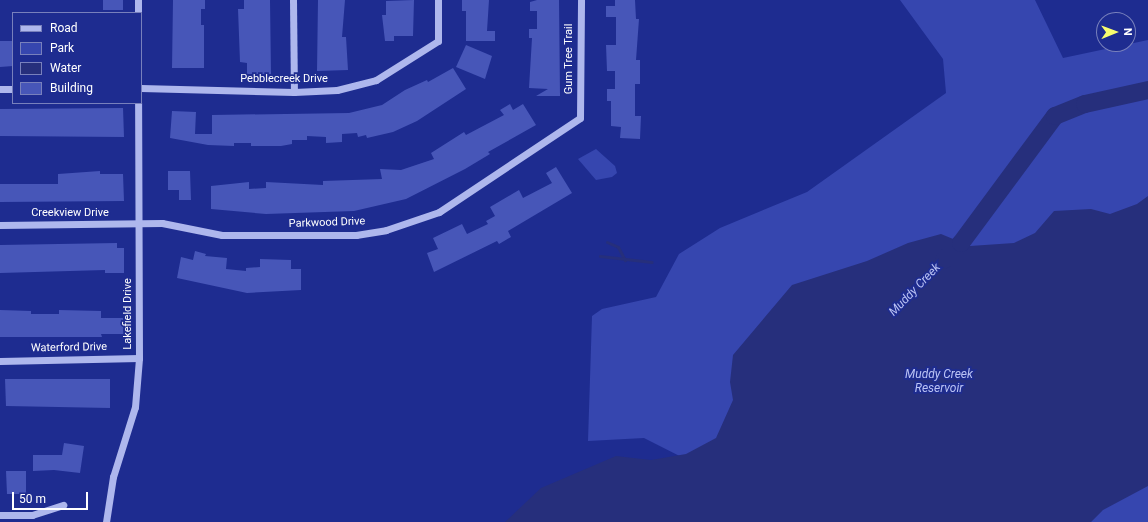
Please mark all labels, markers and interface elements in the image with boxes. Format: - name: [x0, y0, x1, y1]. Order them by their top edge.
- legend: [12, 12, 142, 104]
- north arrow: [1096, 12, 1136, 52]
- text: Road: [50, 21, 78, 35]
- street label: Gum Tree Trail: [562, 23, 576, 95]
- text: N: [1121, 28, 1134, 36]
- text: Park: [50, 41, 74, 55]
- text: Water: [50, 61, 81, 75]
- street label: Pebblecreek Drive: [240, 72, 328, 86]
- text: Building: [50, 81, 93, 95]
- street label: Creekview Drive: [31, 206, 109, 220]
- street label: Parkwood Drive: [288, 215, 366, 231]
- water label: Muddy Creek: [886, 261, 944, 319]
- street label: Lakefield Drive: [121, 278, 135, 350]
- street label: Waterford Drive: [31, 341, 107, 355]
- water label: Muddy Creek Reservoir: [905, 368, 973, 396]
- scale bar: [14, 484, 90, 510]
- text: 50 m: [19, 492, 46, 506]

